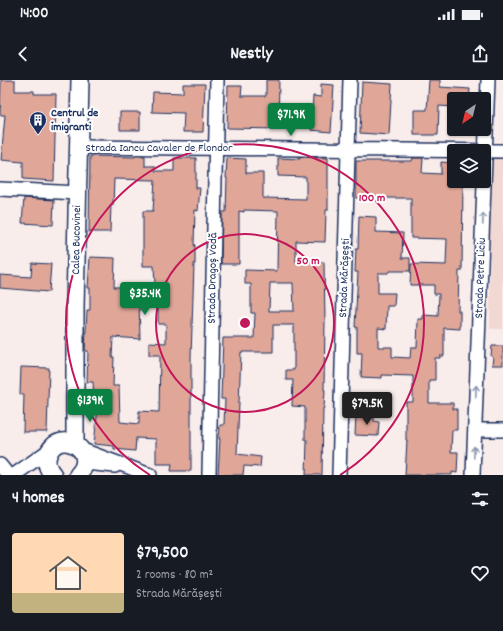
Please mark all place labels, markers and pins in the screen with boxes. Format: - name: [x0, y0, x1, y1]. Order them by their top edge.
- pin: $71.9K: [258, 103, 324, 137]
- place label: Centrul de imigranti: [51, 105, 99, 136]
- building icon: Centrul de imigranti: [28, 110, 48, 135]
- pin: $35.4K: [112, 282, 178, 316]
- centre of rings: [238, 316, 252, 330]
- pin: $139K: [62, 389, 118, 423]
- pin: $79.5K: [334, 392, 400, 426]

